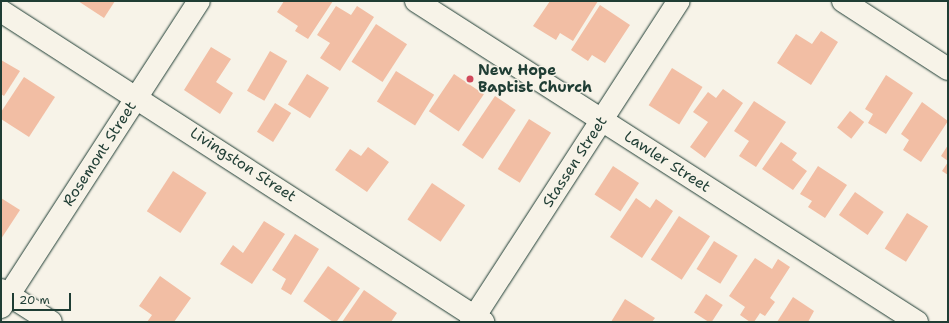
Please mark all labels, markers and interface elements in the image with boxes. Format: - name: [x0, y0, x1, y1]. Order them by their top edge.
- place label: New Hope Baptist Church: [478, 61, 592, 96]
- marker: New Hope Baptist Church: [465, 74, 475, 84]
- street label: Rosemont Street: [59, 98, 141, 210]
- street label: Stassen Street: [539, 113, 611, 211]
- street label: Livingston Street: [187, 124, 299, 206]
- street label: Lawler Street: [621, 127, 713, 197]
- scale bar: [14, 285, 73, 311]
- text: 20 m: [19, 292, 50, 308]

